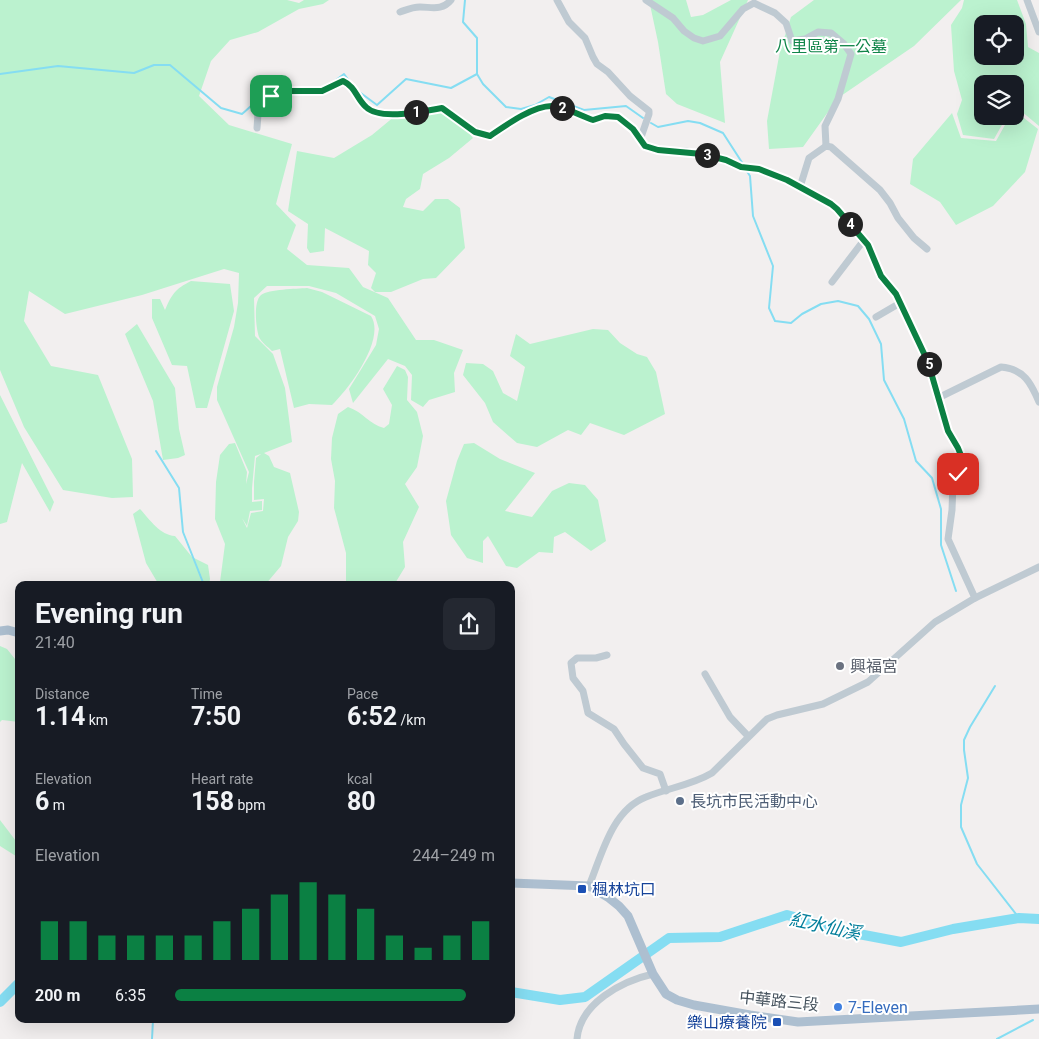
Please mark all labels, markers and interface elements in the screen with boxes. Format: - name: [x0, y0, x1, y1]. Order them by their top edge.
- map controls: [974, 15, 1024, 125]
- button: locate: [974, 15, 1024, 65]
- park label: 八里區第一公墓: [775, 37, 887, 56]
- pin: [250, 75, 292, 117]
- button: layers: [974, 75, 1024, 125]
- icon: arrive: [257, 82, 285, 110]
- pin: 2: [550, 96, 574, 120]
- pin: 1: [404, 100, 428, 124]
- text: 2: [558, 100, 567, 116]
- text: 1: [412, 104, 421, 120]
- pin: 3: [694, 142, 720, 168]
- text: 3: [703, 147, 712, 163]
- pin: 4: [838, 212, 862, 236]
- text: 4: [846, 216, 855, 232]
- pin: 5: [916, 352, 942, 376]
- text: 5: [925, 356, 934, 372]
- pin: [937, 453, 979, 495]
- icon: check: [944, 460, 972, 488]
- text: Evening run: [35, 597, 183, 630]
- button: share: [443, 598, 495, 650]
- text: 21:40: [35, 633, 75, 652]
- place label: 興福宮: [850, 657, 898, 676]
- marker: 興福宮: [834, 660, 846, 672]
- text: Distance: [35, 686, 90, 702]
- text: Time: [191, 686, 222, 702]
- text: Pace: [347, 686, 378, 702]
- text: 1.14: [35, 702, 85, 731]
- text: 7:50: [191, 702, 241, 731]
- text: 6:52: [347, 702, 397, 731]
- text: km: [85, 712, 108, 728]
- text: /km: [397, 712, 426, 728]
- text: Elevation: [35, 771, 92, 787]
- text: Heart rate: [191, 771, 253, 787]
- text: kcal: [347, 771, 372, 787]
- text: 6: [35, 787, 49, 816]
- text: 158: [191, 787, 234, 816]
- text: 80: [347, 787, 376, 816]
- place label: 長坑市民活動中心: [690, 792, 818, 811]
- marker: 長坑市民活動中心: [674, 795, 686, 807]
- text: m: [49, 797, 65, 813]
- text: bpm: [234, 797, 266, 813]
- text: Elevation: [35, 846, 100, 865]
- text: 244–249 m: [413, 846, 495, 865]
- place label: 楓林坑口: [592, 880, 656, 899]
- marker: 楓林坑口: [576, 883, 588, 895]
- water label: 紅水仙溪: [788, 908, 865, 944]
- text: 200 m: [35, 986, 80, 1005]
- text: 6:35: [115, 986, 146, 1005]
- street label: 中華路三段: [738, 987, 820, 1015]
- place label: 7-Eleven: [848, 998, 908, 1017]
- marker: 7-Eleven: [832, 1001, 844, 1013]
- place label: 樂山療養院: [687, 1013, 767, 1032]
- marker: 樂山療養院: [771, 1016, 783, 1028]

